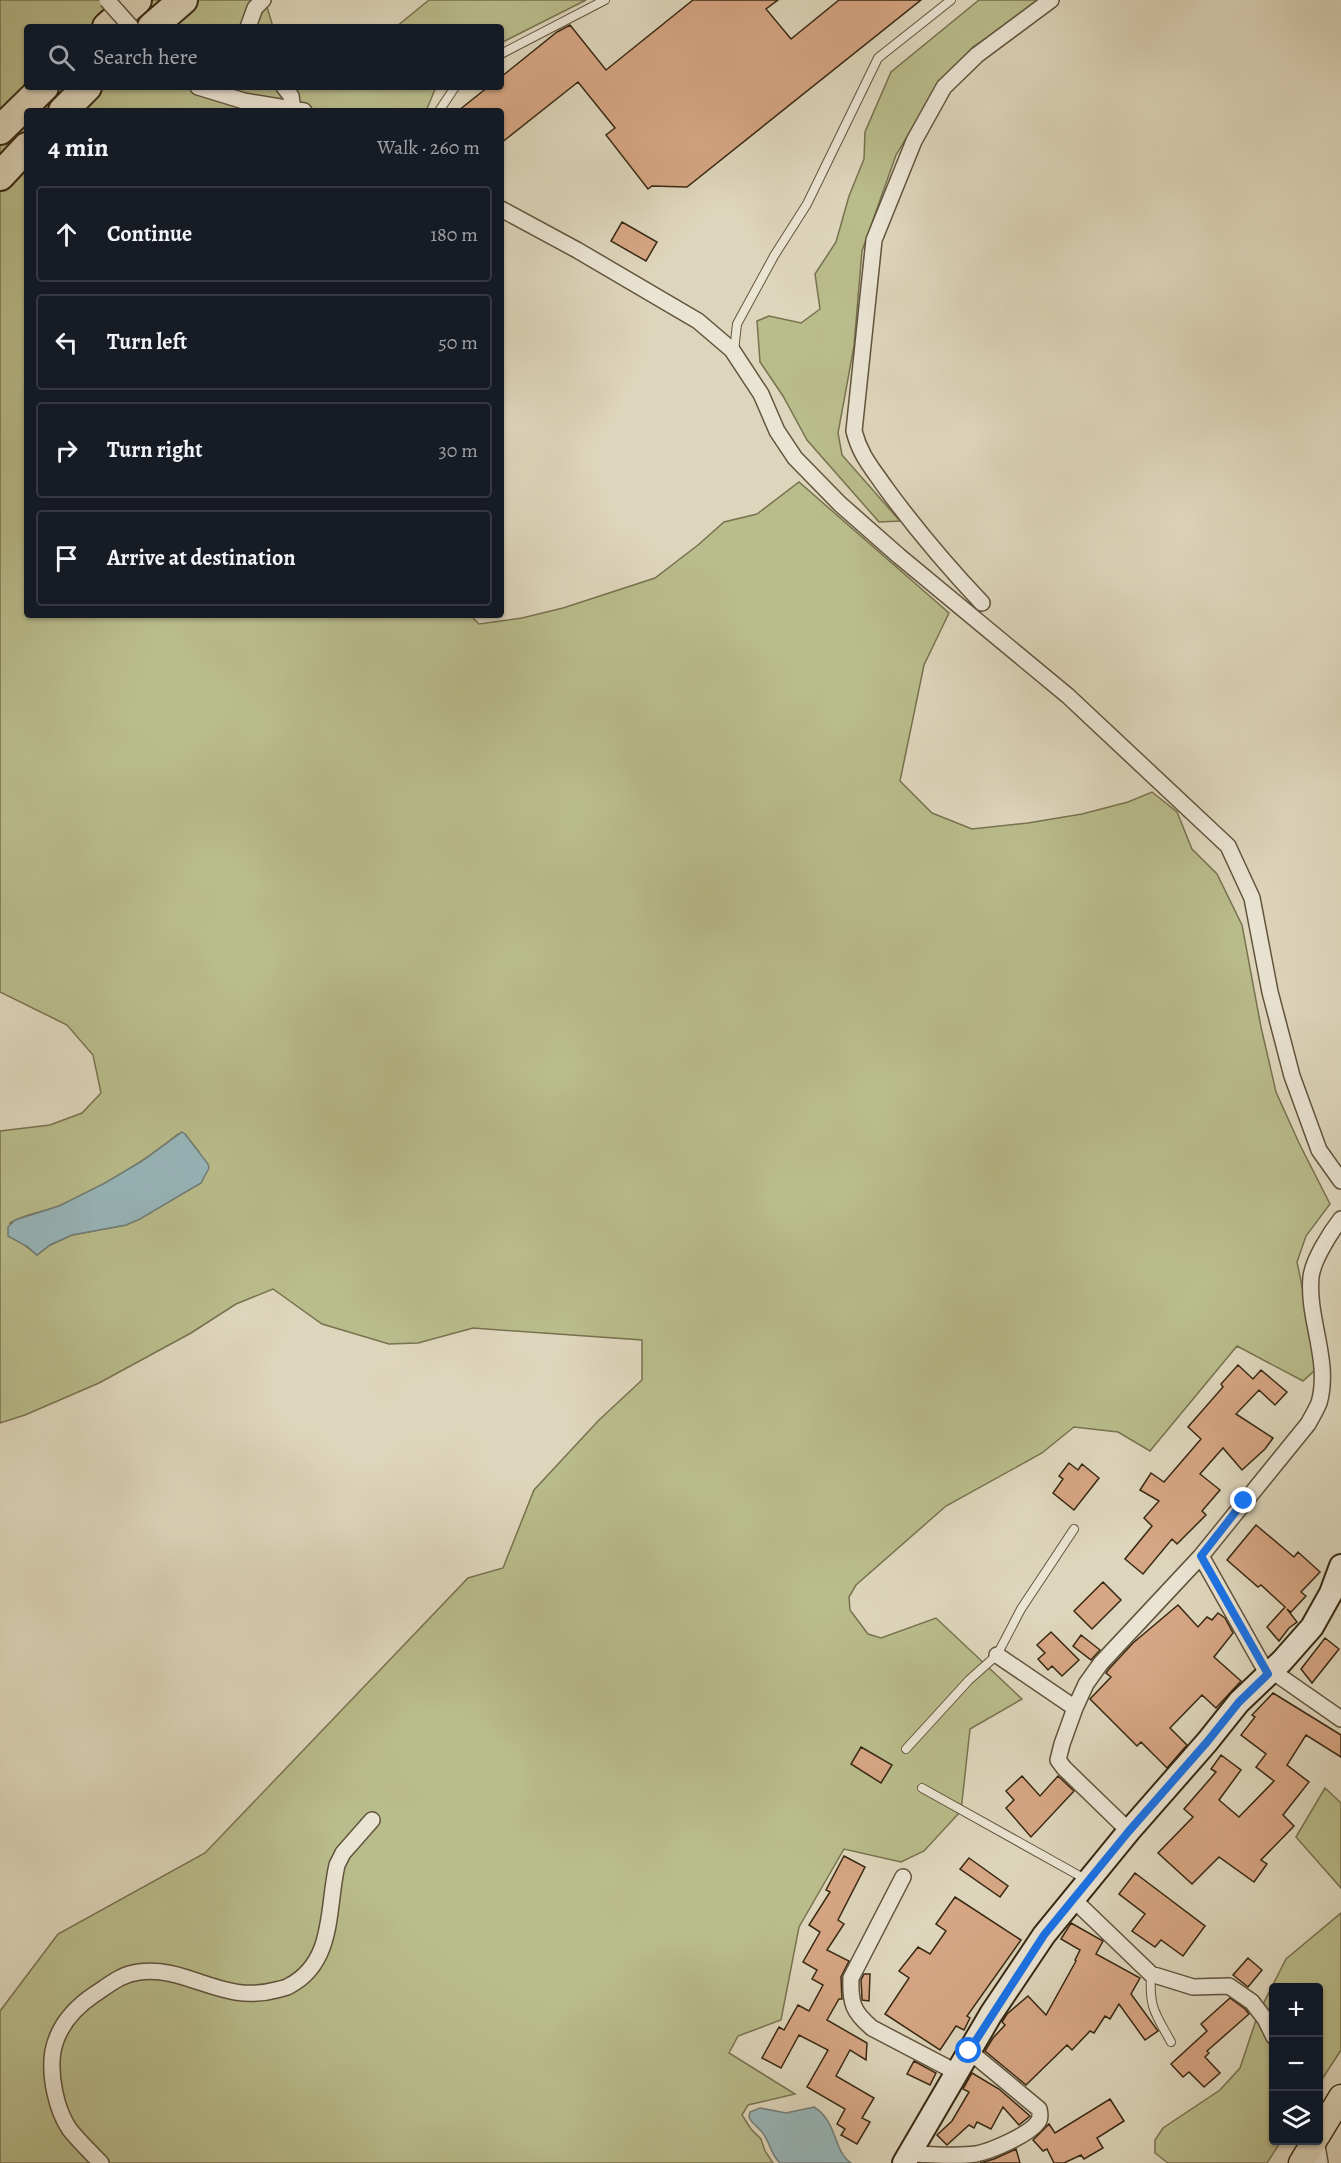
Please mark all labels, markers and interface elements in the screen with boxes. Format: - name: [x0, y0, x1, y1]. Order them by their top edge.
- search box: [24, 24, 504, 90]
- icon: search: [45, 41, 78, 74]
- text: Search here: [93, 42, 198, 72]
- text: 4 min: [48, 130, 109, 165]
- text: Walk · 260 m: [377, 134, 480, 161]
- icon: ahead: [50, 218, 83, 251]
- text: Continue: [107, 219, 192, 249]
- text: 180 m: [430, 221, 478, 248]
- icon: left: [50, 326, 83, 359]
- text: Turn left: [107, 327, 187, 357]
- text: 50 m: [438, 329, 478, 356]
- icon: right: [50, 434, 83, 467]
- text: Turn right: [107, 435, 203, 465]
- text: 30 m: [438, 437, 478, 464]
- icon: arrive: [50, 542, 83, 575]
- text: Arrive at destination: [107, 543, 296, 573]
- route end: [1230, 1487, 1256, 1513]
- map controls: [1269, 1983, 1323, 2145]
- button: +: [1269, 1983, 1323, 2037]
- route start: [955, 2037, 981, 2063]
- button: −: [1269, 2037, 1323, 2091]
- button: layers: [1269, 2091, 1323, 2145]

